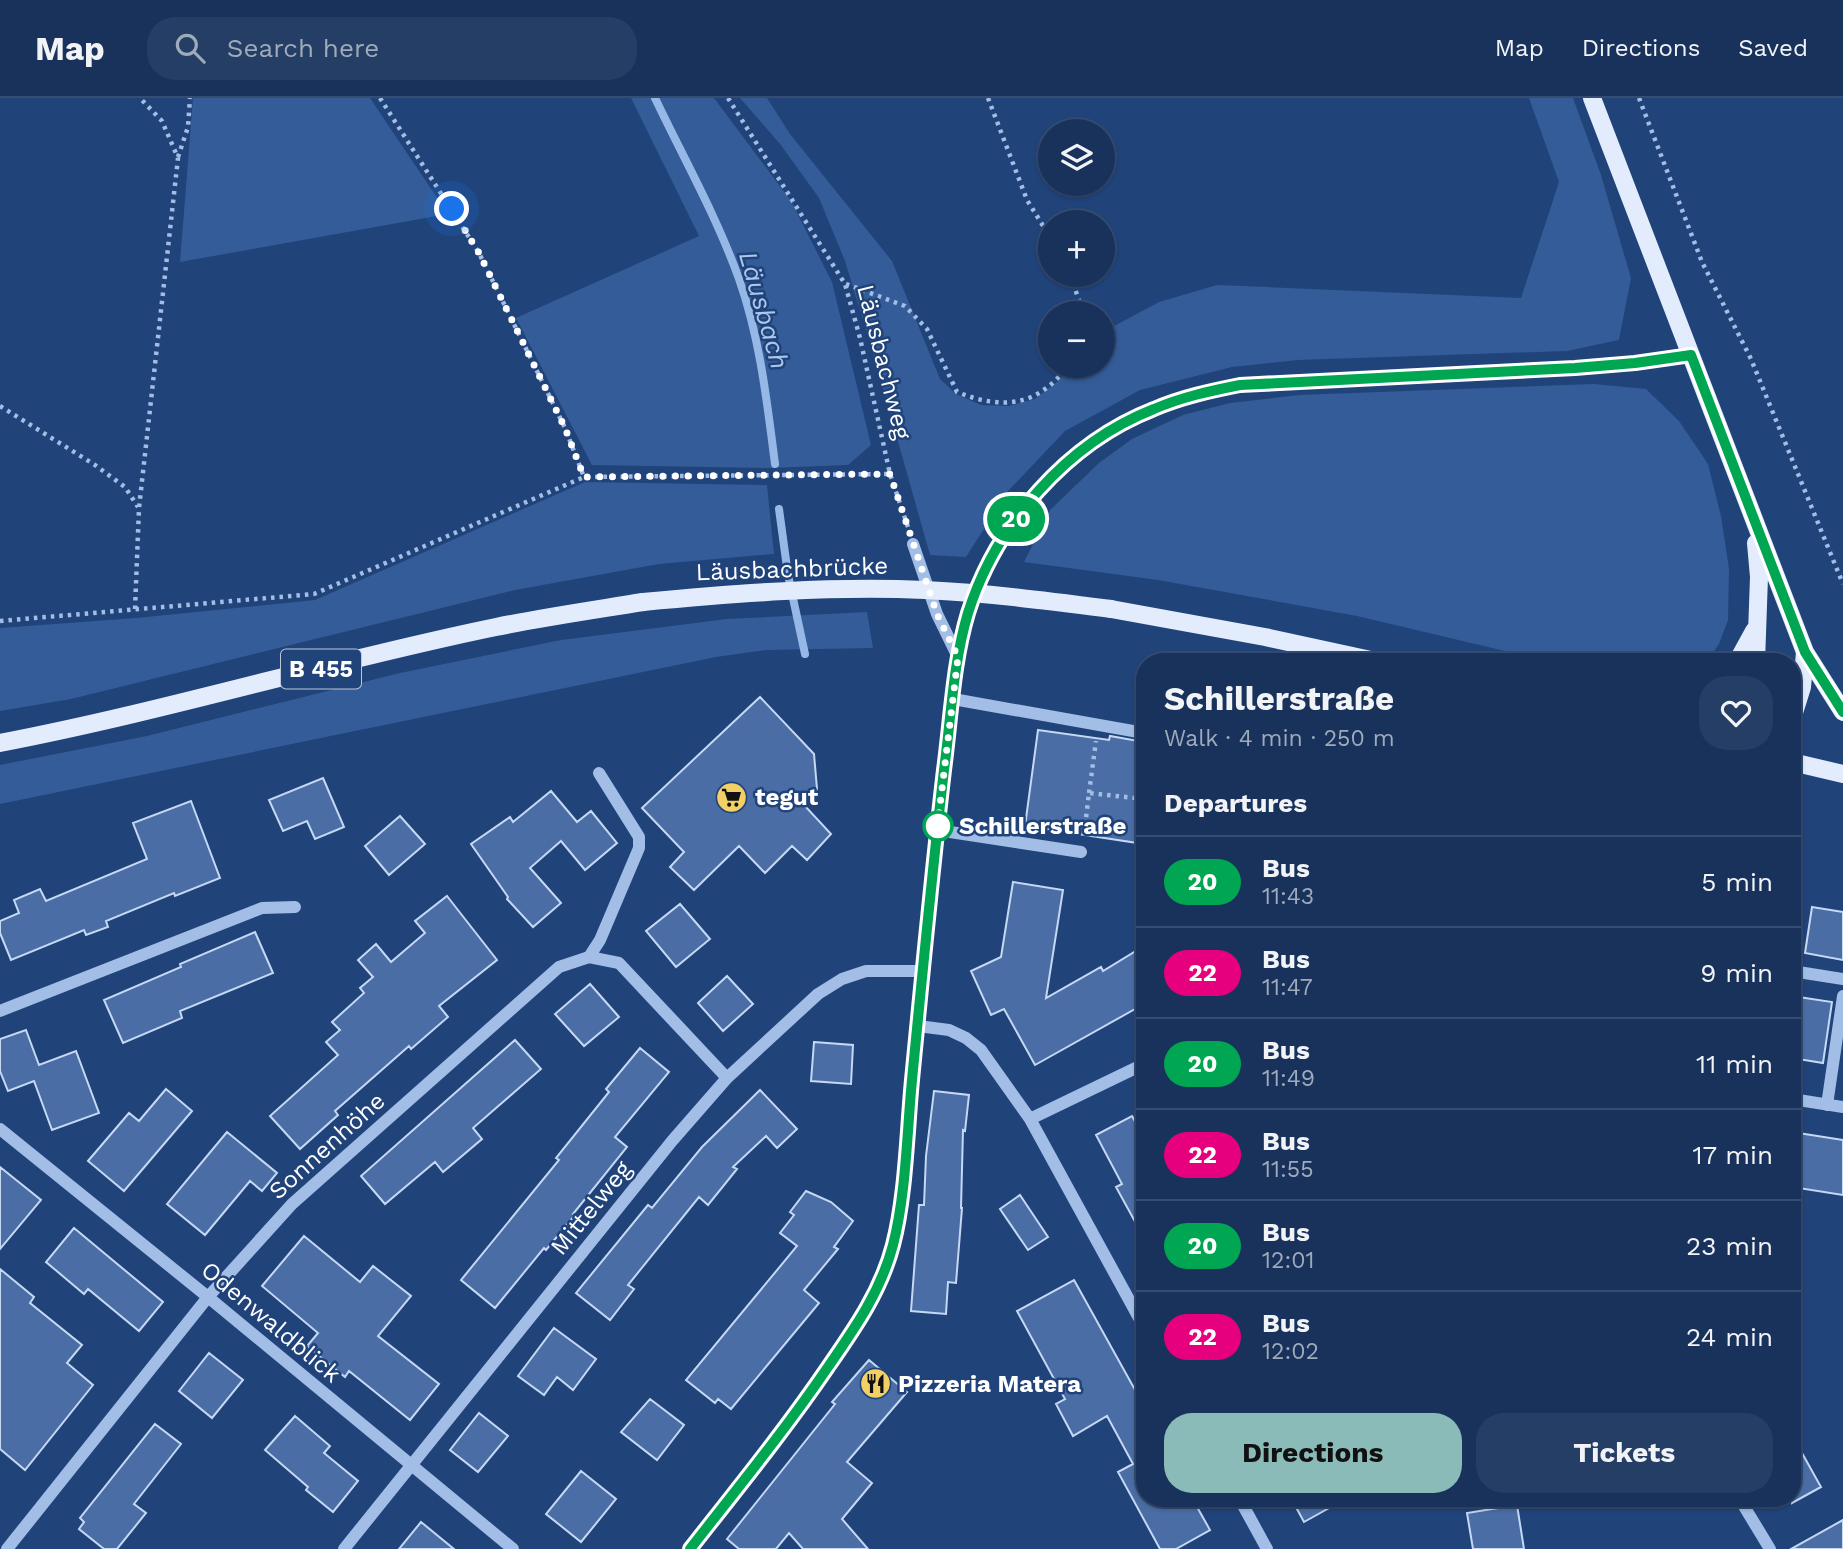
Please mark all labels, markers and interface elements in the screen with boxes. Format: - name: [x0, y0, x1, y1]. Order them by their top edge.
- search box: [147, 17, 637, 80]
- text: Map: [35, 29, 105, 68]
- icon: search: [171, 29, 209, 67]
- text: Search here: [227, 33, 379, 63]
- text: Map: [1495, 34, 1544, 62]
- text: Directions: [1582, 34, 1700, 62]
- text: Saved: [1738, 34, 1808, 62]
- map controls: [1038, 119, 1115, 378]
- button: layers: [1038, 119, 1115, 196]
- your location: [434, 191, 469, 226]
- button: +: [1038, 210, 1115, 287]
- water label: Läusbach: [733, 248, 795, 372]
- street label: Läusbachweg: [851, 282, 917, 442]
- button: −: [1038, 301, 1115, 378]
- line badge: 20: [984, 496, 1048, 542]
- text: 20: [1001, 505, 1031, 533]
- street label: Läusbachbrücke: [695, 552, 889, 586]
- road number: B 455: [281, 650, 361, 688]
- button: heart: [1699, 676, 1773, 750]
- text: Schillerstraße: [1164, 679, 1394, 718]
- text: Walk · 4 min · 250 m: [1164, 725, 1395, 752]
- supermarket icon: tegut: [715, 780, 749, 814]
- place label: tegut: [755, 783, 819, 811]
- text: Departures: [1164, 788, 1307, 818]
- marker: Schillerstraße: [923, 811, 953, 841]
- place label: Schillerstraße: [959, 812, 1127, 840]
- text: Bus: [1262, 853, 1310, 883]
- text: 5 min: [1701, 867, 1773, 897]
- text: 20: [1188, 868, 1217, 896]
- text: 11:43: [1262, 883, 1314, 910]
- text: Bus: [1262, 944, 1310, 974]
- text: 9 min: [1700, 958, 1773, 988]
- text: 22: [1188, 959, 1217, 987]
- text: 11:47: [1262, 974, 1313, 1001]
- text: Bus: [1262, 1035, 1310, 1065]
- text: 11 min: [1696, 1049, 1773, 1079]
- text: 20: [1188, 1050, 1217, 1078]
- text: 11:49: [1262, 1065, 1315, 1092]
- street label: Sonnenhöhe: [263, 1087, 391, 1205]
- text: Bus: [1262, 1126, 1310, 1156]
- text: 17 min: [1692, 1140, 1773, 1170]
- text: 22: [1188, 1141, 1217, 1169]
- street label: Mittelweg: [545, 1155, 637, 1261]
- text: 11:55: [1262, 1156, 1314, 1183]
- text: Bus: [1262, 1217, 1310, 1247]
- text: 23 min: [1686, 1231, 1773, 1261]
- text: 20: [1188, 1232, 1217, 1260]
- text: 12:01: [1262, 1247, 1314, 1274]
- street label: Odenwaldblick: [196, 1256, 347, 1389]
- text: Bus: [1262, 1308, 1310, 1338]
- text: 24 min: [1686, 1322, 1773, 1352]
- text: 22: [1188, 1323, 1217, 1351]
- text: 12:02: [1262, 1338, 1319, 1365]
- restaurant icon: Pizzeria Matera: [858, 1367, 892, 1401]
- place label: Pizzeria Matera: [898, 1370, 1081, 1398]
- button: Directions: [1164, 1413, 1462, 1493]
- button: Tickets: [1476, 1413, 1773, 1493]

